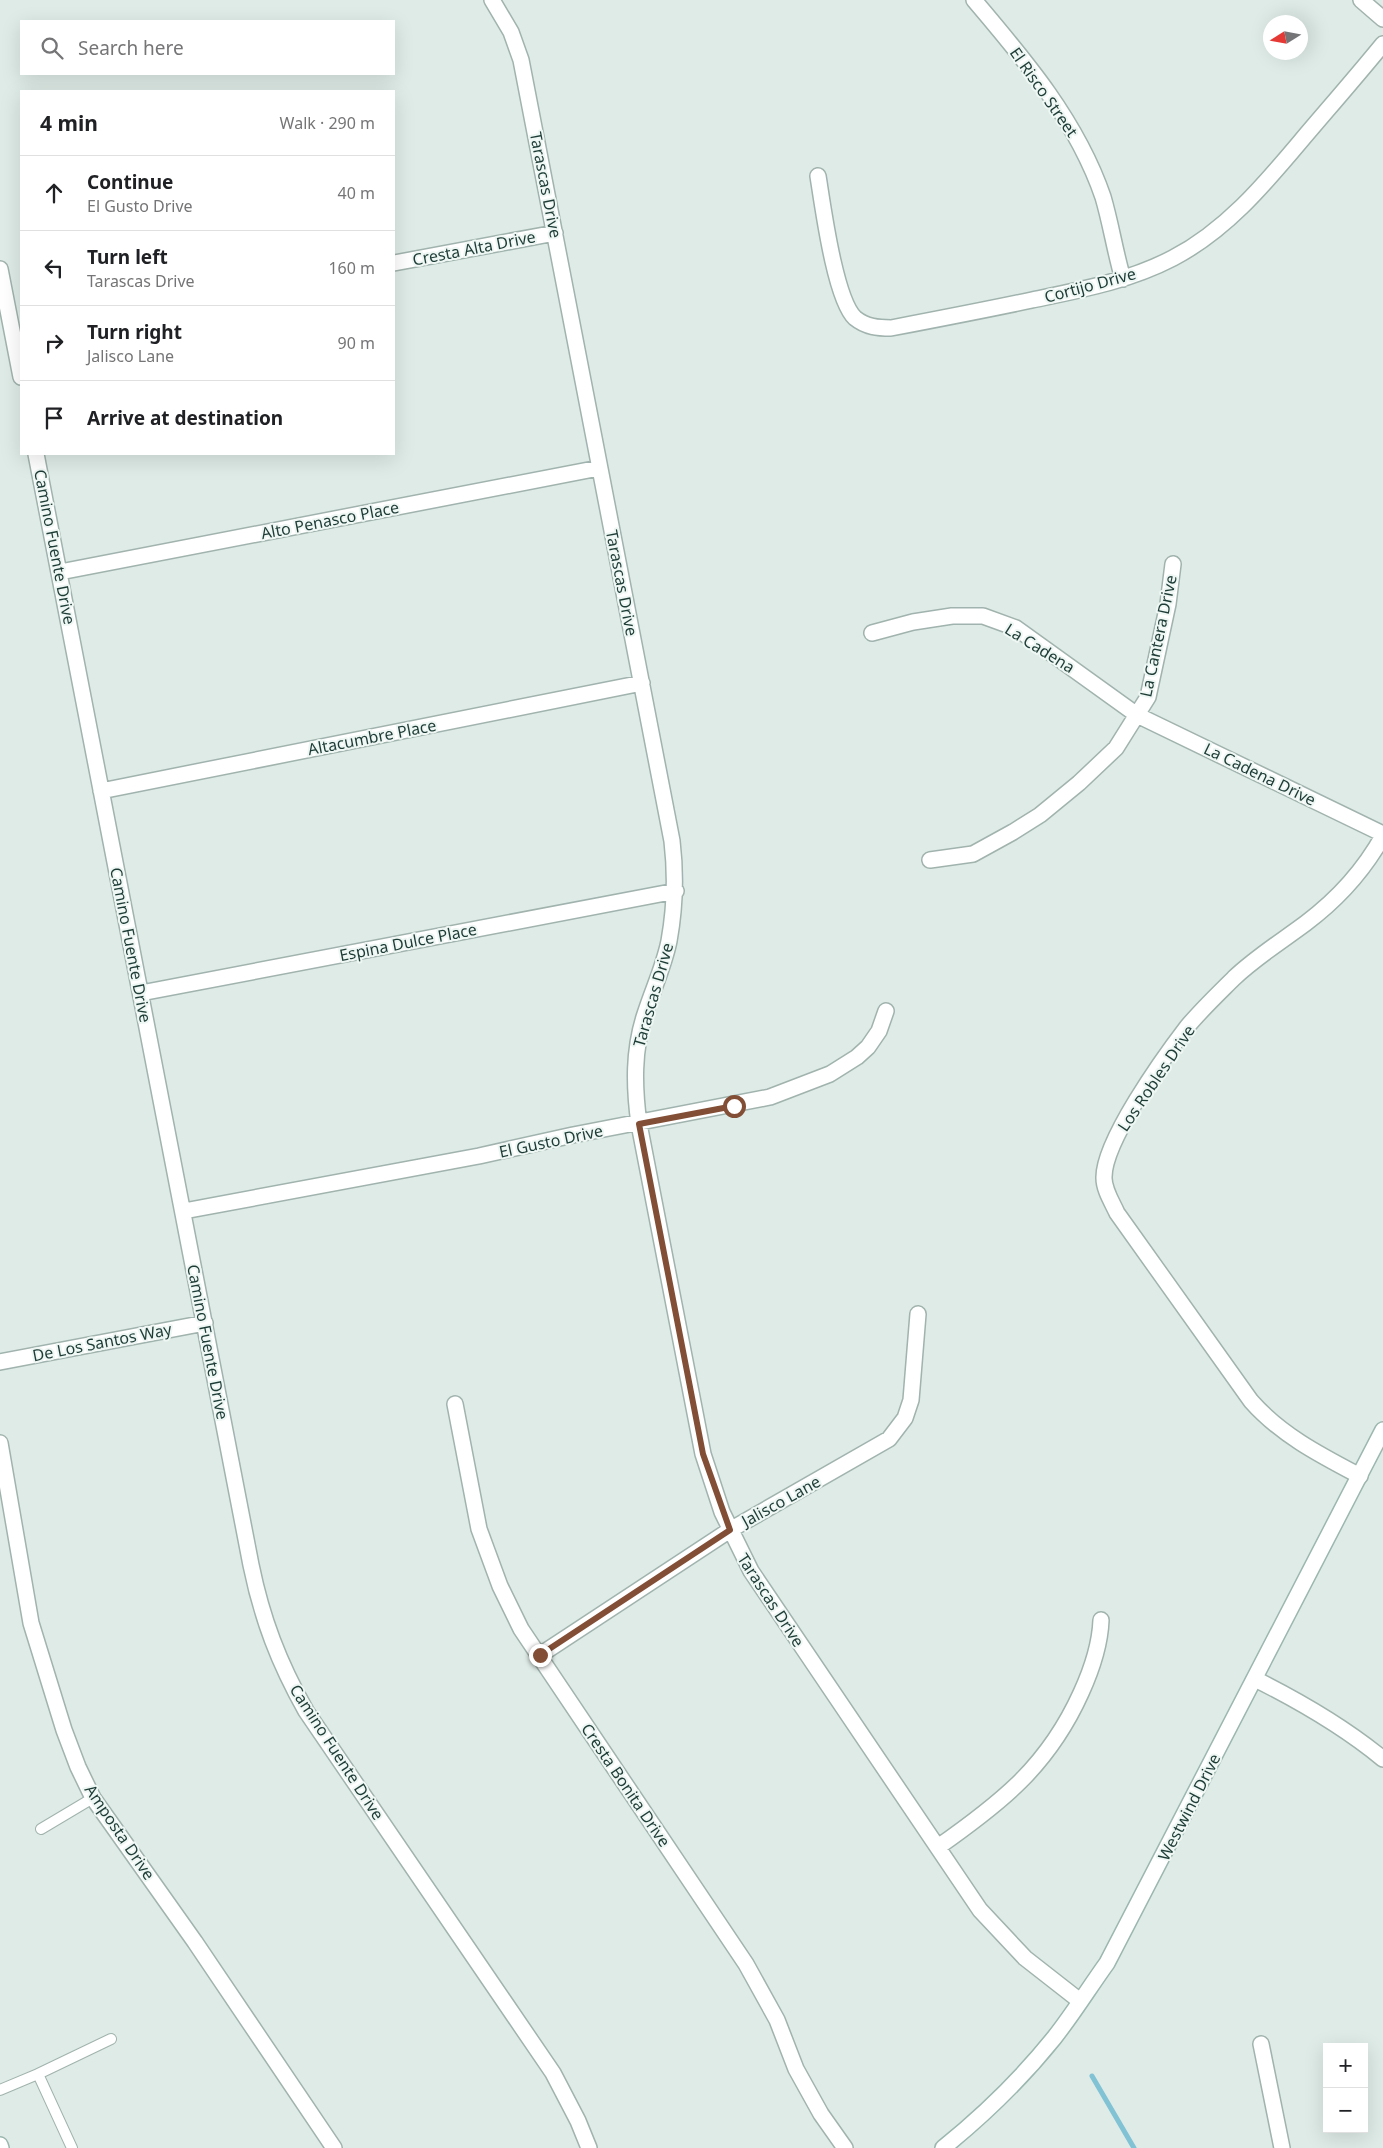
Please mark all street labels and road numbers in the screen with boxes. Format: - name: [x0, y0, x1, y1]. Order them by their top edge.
- street label: El Risco Street: [1005, 43, 1083, 142]
- street label: Tarascas Drive: [525, 130, 567, 240]
- street label: Cresta Alta Drive: [411, 225, 537, 271]
- street label: Cortijo Drive: [1042, 262, 1138, 308]
- street label: Camino Fuente Drive: [29, 468, 81, 626]
- street label: Alto Penasco Place: [259, 496, 401, 544]
- street label: Tarascas Drive: [601, 528, 643, 638]
- street label: La Cantera Drive: [1134, 573, 1182, 699]
- street label: La Cadena: [1001, 618, 1079, 678]
- street label: Altacumbre Place: [306, 714, 438, 760]
- street label: La Cadena Drive: [1200, 737, 1320, 811]
- street label: Camino Fuente Drive: [105, 866, 157, 1024]
- street label: Espina Dulce Place: [337, 918, 479, 966]
- street label: Tarascas Drive: [628, 940, 678, 1050]
- street label: Los Robles Drive: [1112, 1020, 1200, 1136]
- street label: El Gusto Drive: [497, 1119, 605, 1163]
- street label: Camino Fuente Drive: [182, 1263, 234, 1421]
- street label: De Los Santos Way: [31, 1318, 174, 1366]
- street label: Jalisco Lane: [736, 1470, 824, 1533]
- street label: Tarascas Drive: [732, 1549, 810, 1651]
- street label: Camino Fuente Drive: [285, 1680, 389, 1824]
- street label: Cresta Bonita Drive: [576, 1719, 676, 1851]
- street label: Westwind Drive: [1153, 1750, 1225, 1864]
- street label: Amposta Drive: [80, 1780, 160, 1884]

